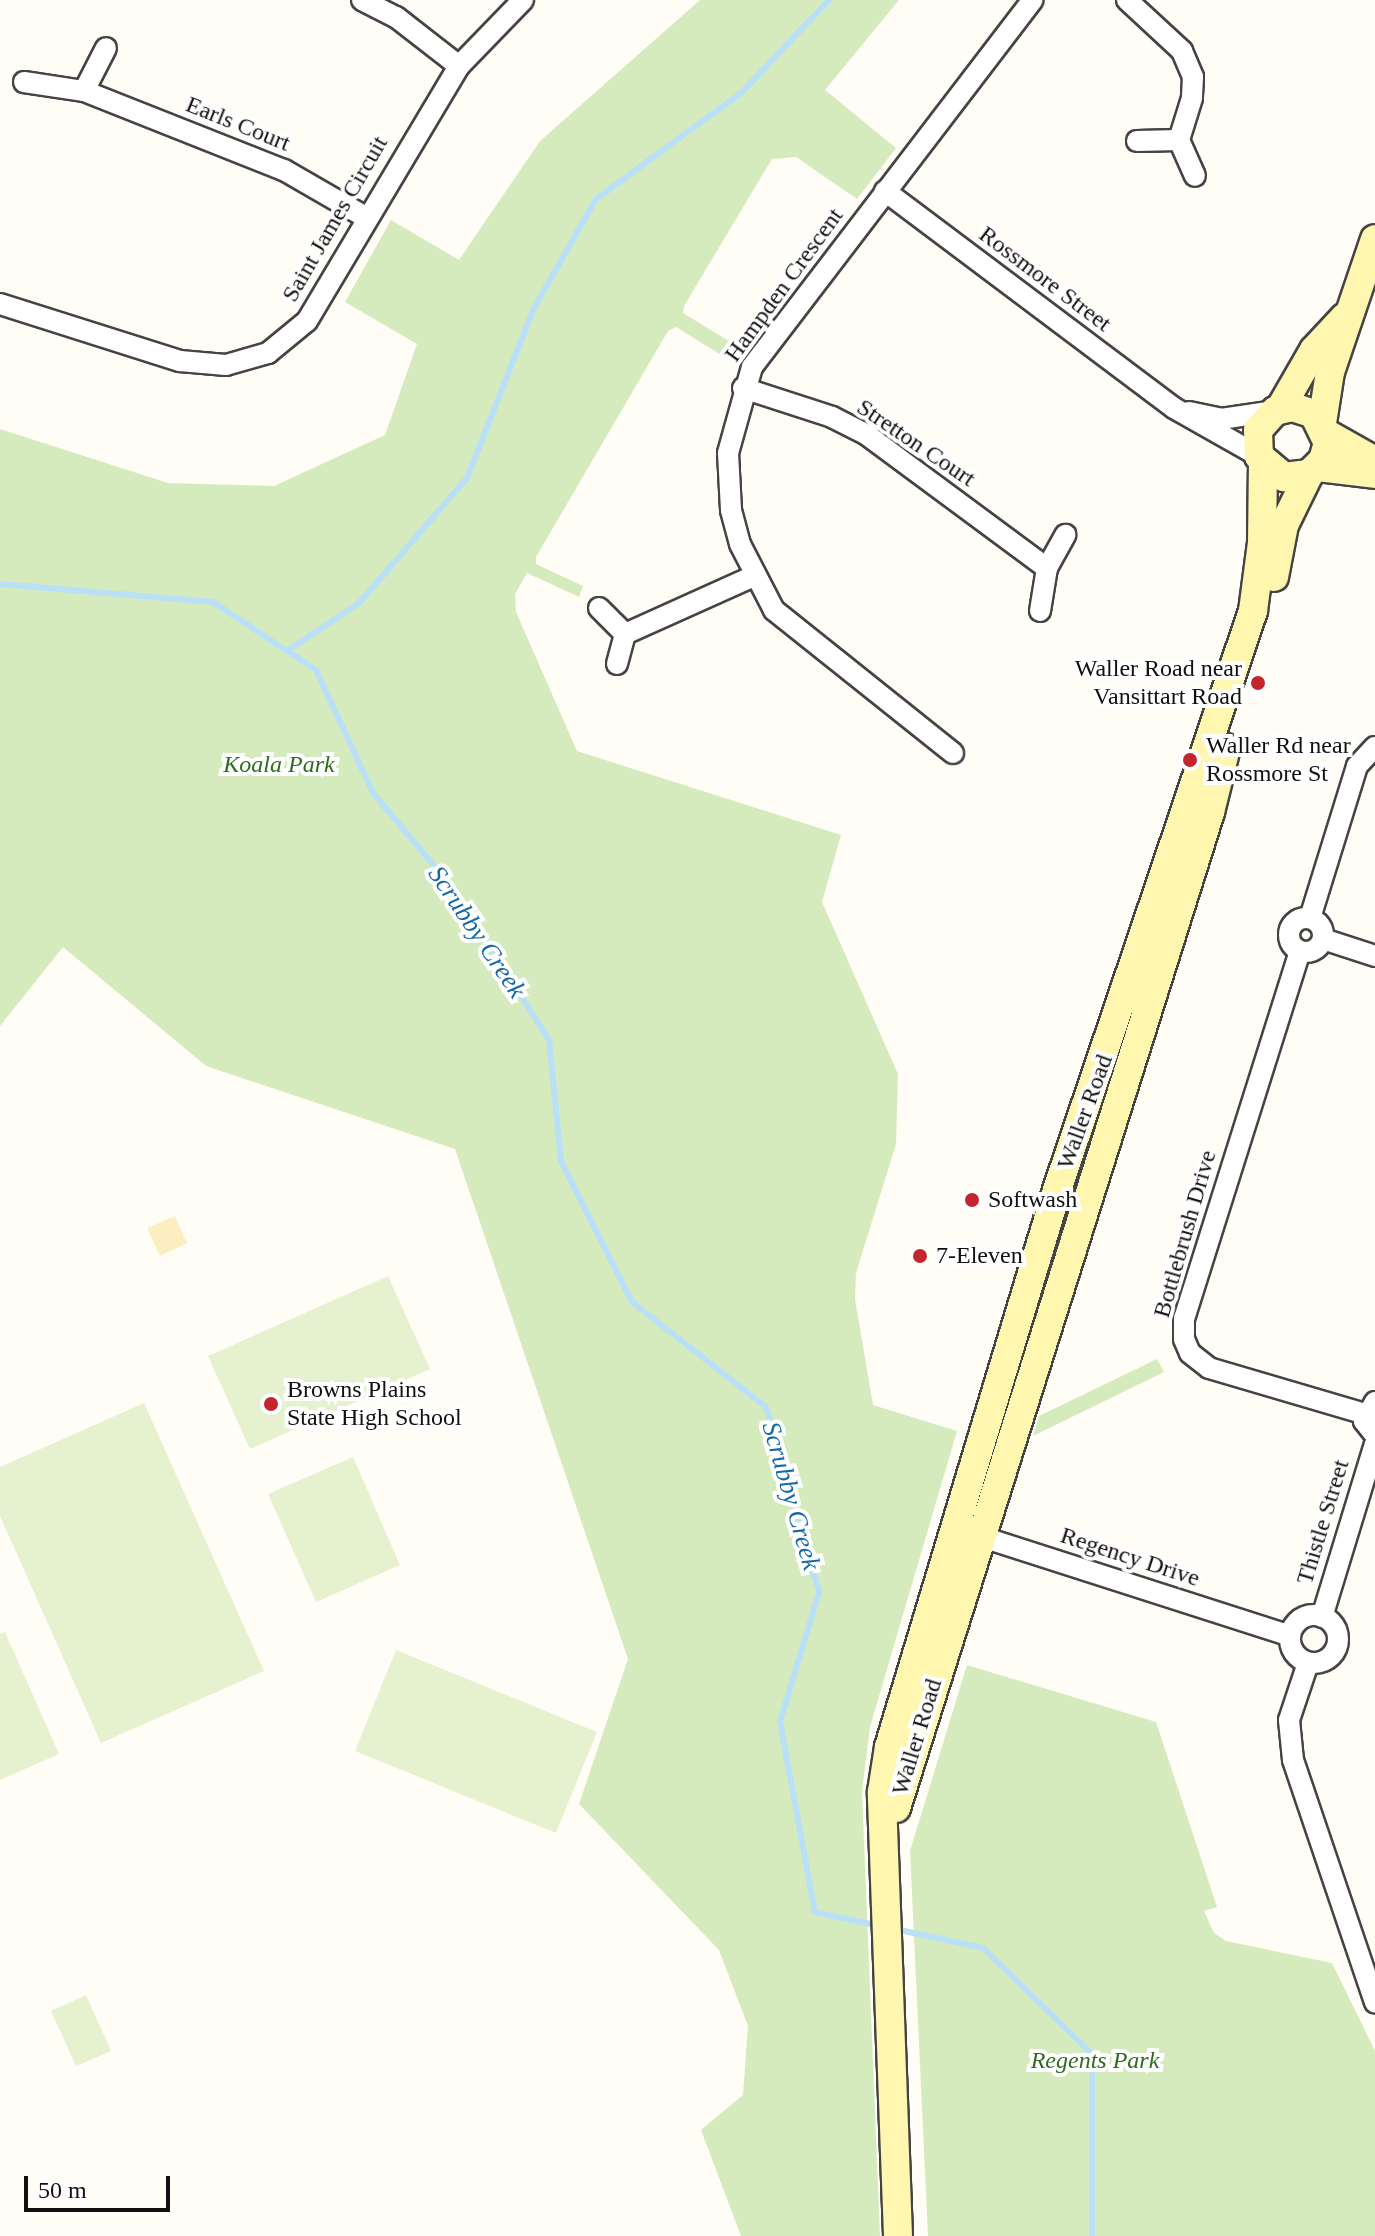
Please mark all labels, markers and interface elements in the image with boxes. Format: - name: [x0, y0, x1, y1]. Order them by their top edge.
- street label: Earls Court: [182, 90, 294, 158]
- street label: Saint James Circuit: [276, 131, 394, 307]
- street label: Hampden Crescent: [718, 202, 850, 368]
- street label: Rossmore Street: [973, 220, 1117, 338]
- street label: Stretton Court: [851, 393, 981, 493]
- place label: Waller Road near Vansittart Road: [1075, 655, 1242, 711]
- marker: Waller Road near Vansittart Road: [1249, 674, 1267, 692]
- place label: Waller Rd near Rossmore St: [1206, 732, 1351, 788]
- park label: Koala Park: [223, 751, 335, 779]
- marker: Waller Rd near Rossmore St: [1181, 751, 1199, 769]
- water label: Scrubby Creek: [421, 860, 533, 1004]
- street label: Waller Road: [1051, 1051, 1119, 1173]
- street label: Bottlebrush Drive: [1147, 1147, 1223, 1321]
- place label: Softwash: [988, 1186, 1077, 1214]
- marker: Softwash: [963, 1191, 981, 1209]
- place label: 7-Eleven: [936, 1242, 1023, 1270]
- marker: 7-Eleven: [911, 1247, 929, 1265]
- place label: Browns Plains State High School: [287, 1376, 462, 1432]
- marker: Browns Plains State High School: [262, 1395, 280, 1413]
- water label: Scrubby Creek: [755, 1418, 827, 1574]
- street label: Thistle Street: [1290, 1456, 1356, 1588]
- street label: Regency Drive: [1057, 1521, 1203, 1593]
- street label: Waller Road: [886, 1675, 948, 1799]
- park label: Regents Park: [1031, 2047, 1159, 2075]
- scale bar: [28, 2160, 174, 2210]
- text: 50 m: [38, 2177, 87, 2203]

